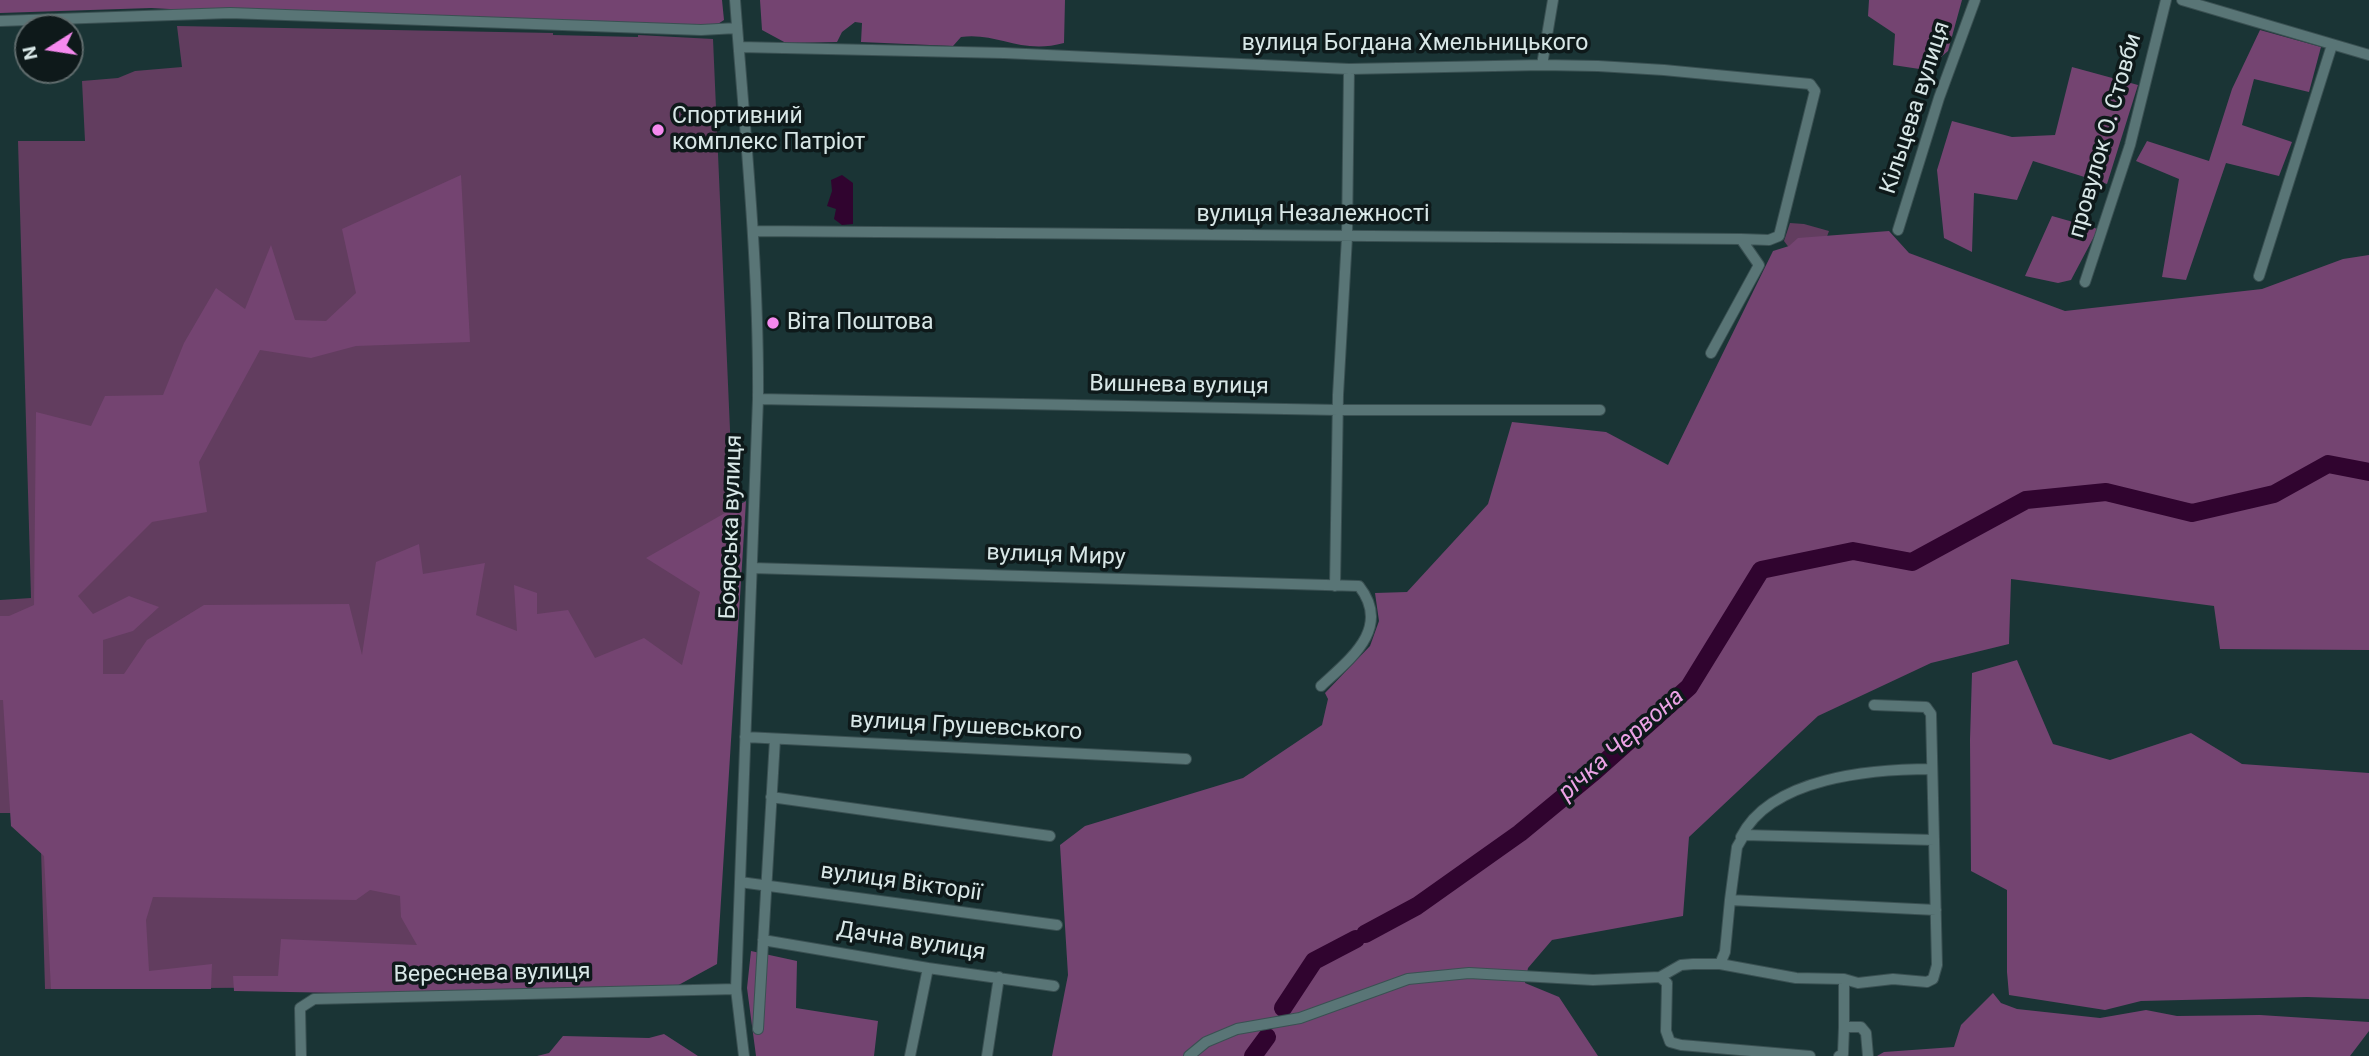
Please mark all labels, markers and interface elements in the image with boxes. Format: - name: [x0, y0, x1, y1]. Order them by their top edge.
- north arrow: [14, 14, 84, 84]
- street label: Кільцева вулиця: [1875, 18, 1957, 198]
- street label: вулиця Богдана Хмельницького: [1242, 30, 1588, 58]
- street label: провулок О. Стовби: [2064, 31, 2148, 241]
- text: N: [17, 44, 43, 62]
- place label: Спортивний комплекс Патріот: [672, 103, 865, 157]
- marker: Спортивний комплекс Патріот: [650, 122, 666, 138]
- street label: вулиця Незалежності: [1196, 201, 1430, 229]
- place label: Віта Поштова: [787, 309, 934, 337]
- marker: Віта Поштова: [765, 315, 781, 331]
- street label: Вишнева вулиця: [1089, 371, 1269, 401]
- street label: Боярська вулиця: [715, 434, 749, 620]
- street label: вулиця Миру: [986, 540, 1126, 572]
- water label: річка Червона: [1553, 683, 1691, 807]
- street label: вулиця Грушевського: [849, 707, 1083, 747]
- street label: вулиця Вікторії: [819, 858, 983, 908]
- street label: Дачна вулиця: [835, 917, 987, 967]
- street label: Вереснева вулиця: [393, 958, 591, 990]

